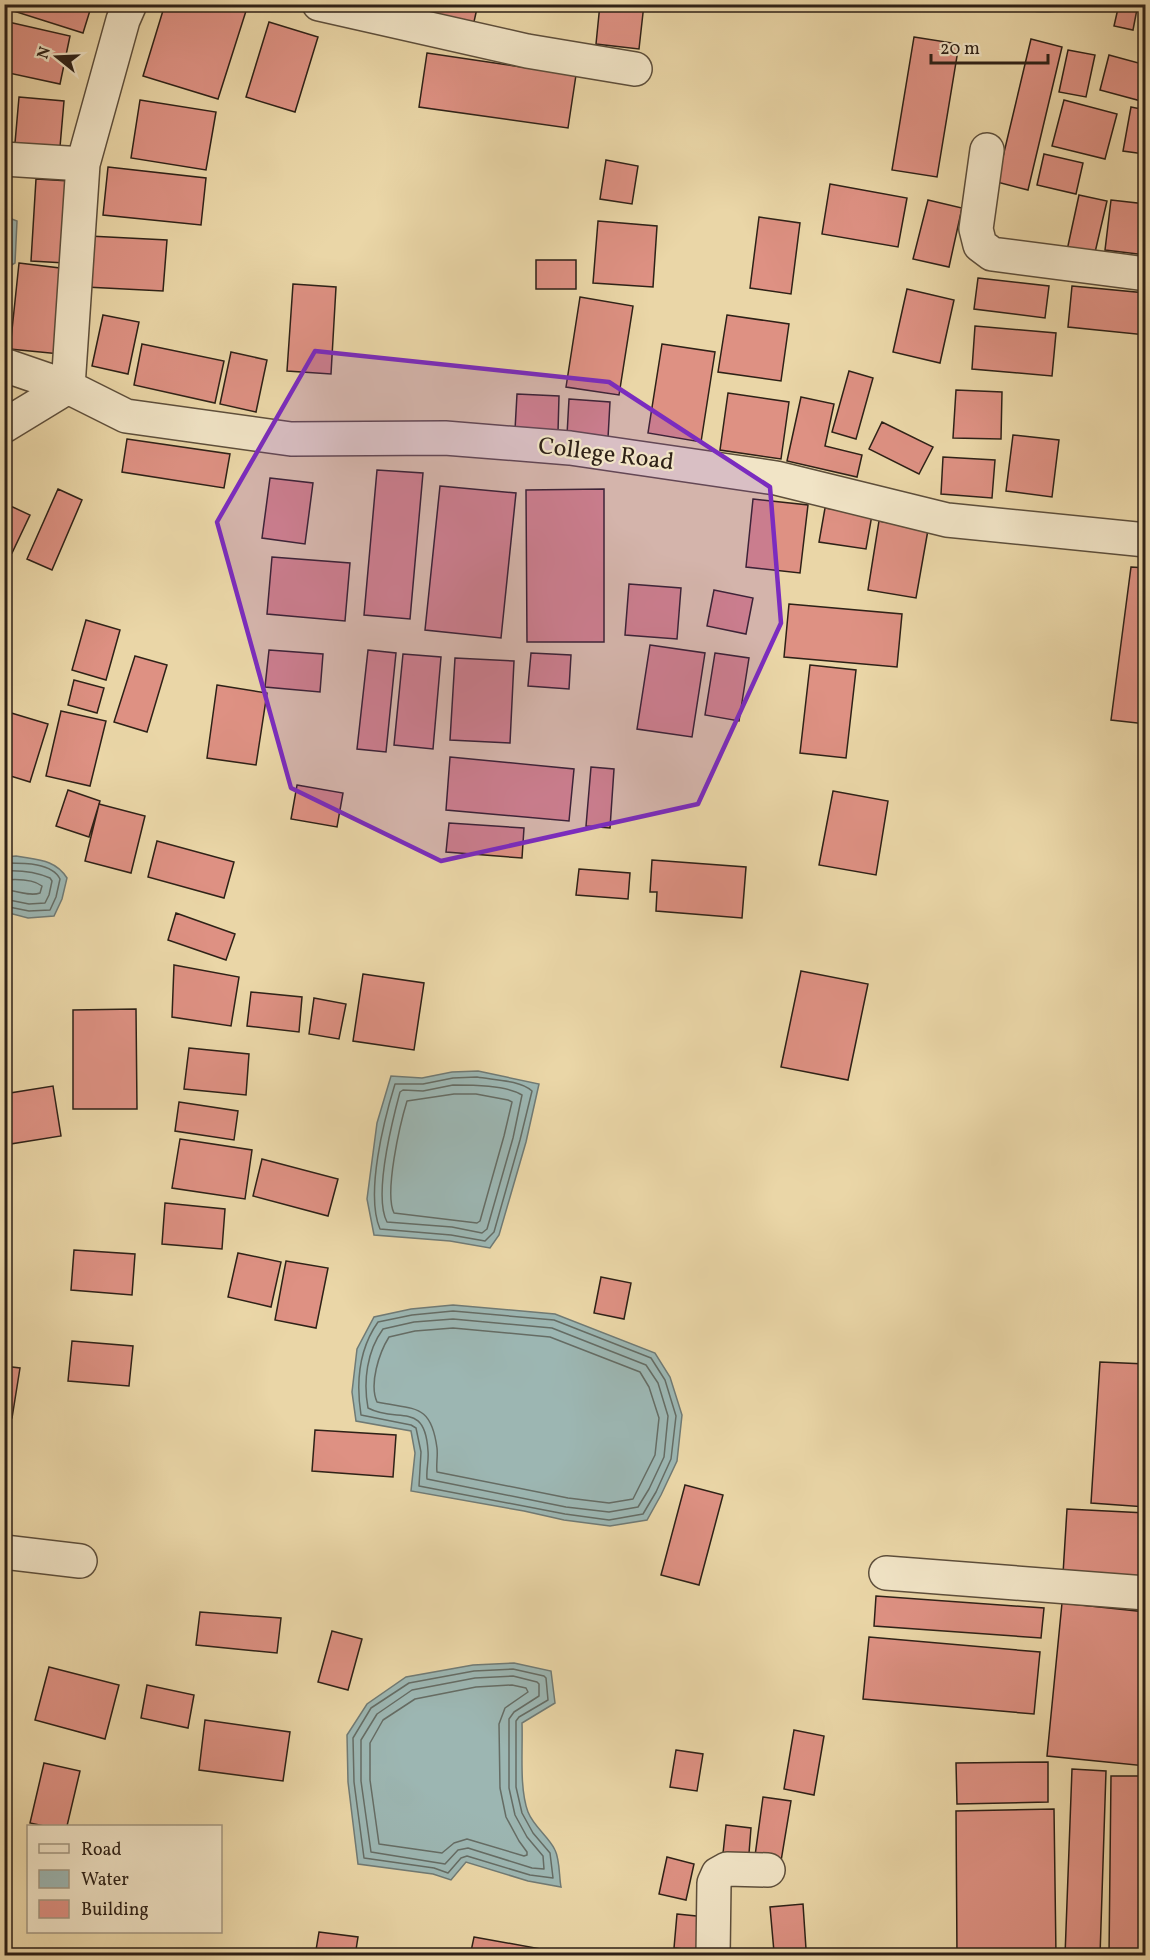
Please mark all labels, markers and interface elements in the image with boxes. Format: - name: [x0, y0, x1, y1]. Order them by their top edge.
- north arrow: [27, 27, 87, 87]
- scale bar: [931, 27, 1048, 65]
- text: 20 m: [940, 37, 980, 62]
- text: N: [32, 44, 57, 62]
- street label: College Road: [536, 430, 676, 480]
- legend: [27, 1825, 222, 1933]
- text: Road: [81, 1838, 122, 1863]
- text: Water: [81, 1868, 129, 1893]
- text: Building: [81, 1898, 149, 1923]

